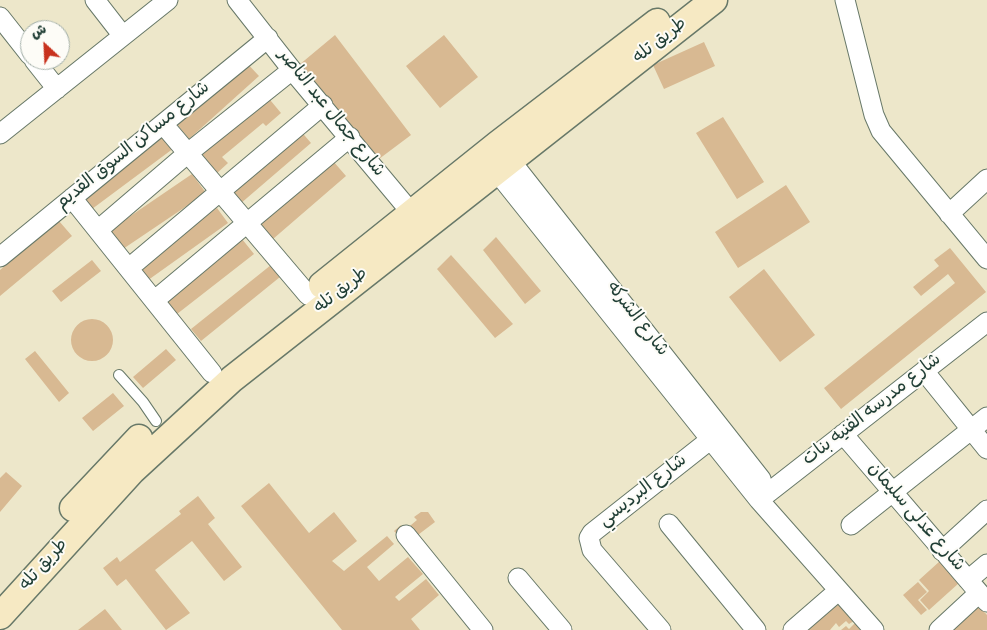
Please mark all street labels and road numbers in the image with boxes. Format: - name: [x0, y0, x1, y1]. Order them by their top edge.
- street label: طريق تله: [630, 14, 692, 70]
- street label: شارع جمال عبد الناصر: [272, 46, 388, 182]
- street label: شارع مساكن السوق القديم: [53, 78, 215, 216]
- street label: طريق تله: [311, 264, 373, 320]
- street label: شارع الشركه: [600, 278, 672, 362]
- street label: شارع مدرسه الفنيه بنات: [799, 350, 947, 472]
- street label: شارع البرديسي: [596, 451, 692, 533]
- street label: شارع عدلى سليمان: [862, 459, 968, 577]
- street label: طريق تله: [16, 536, 74, 596]

